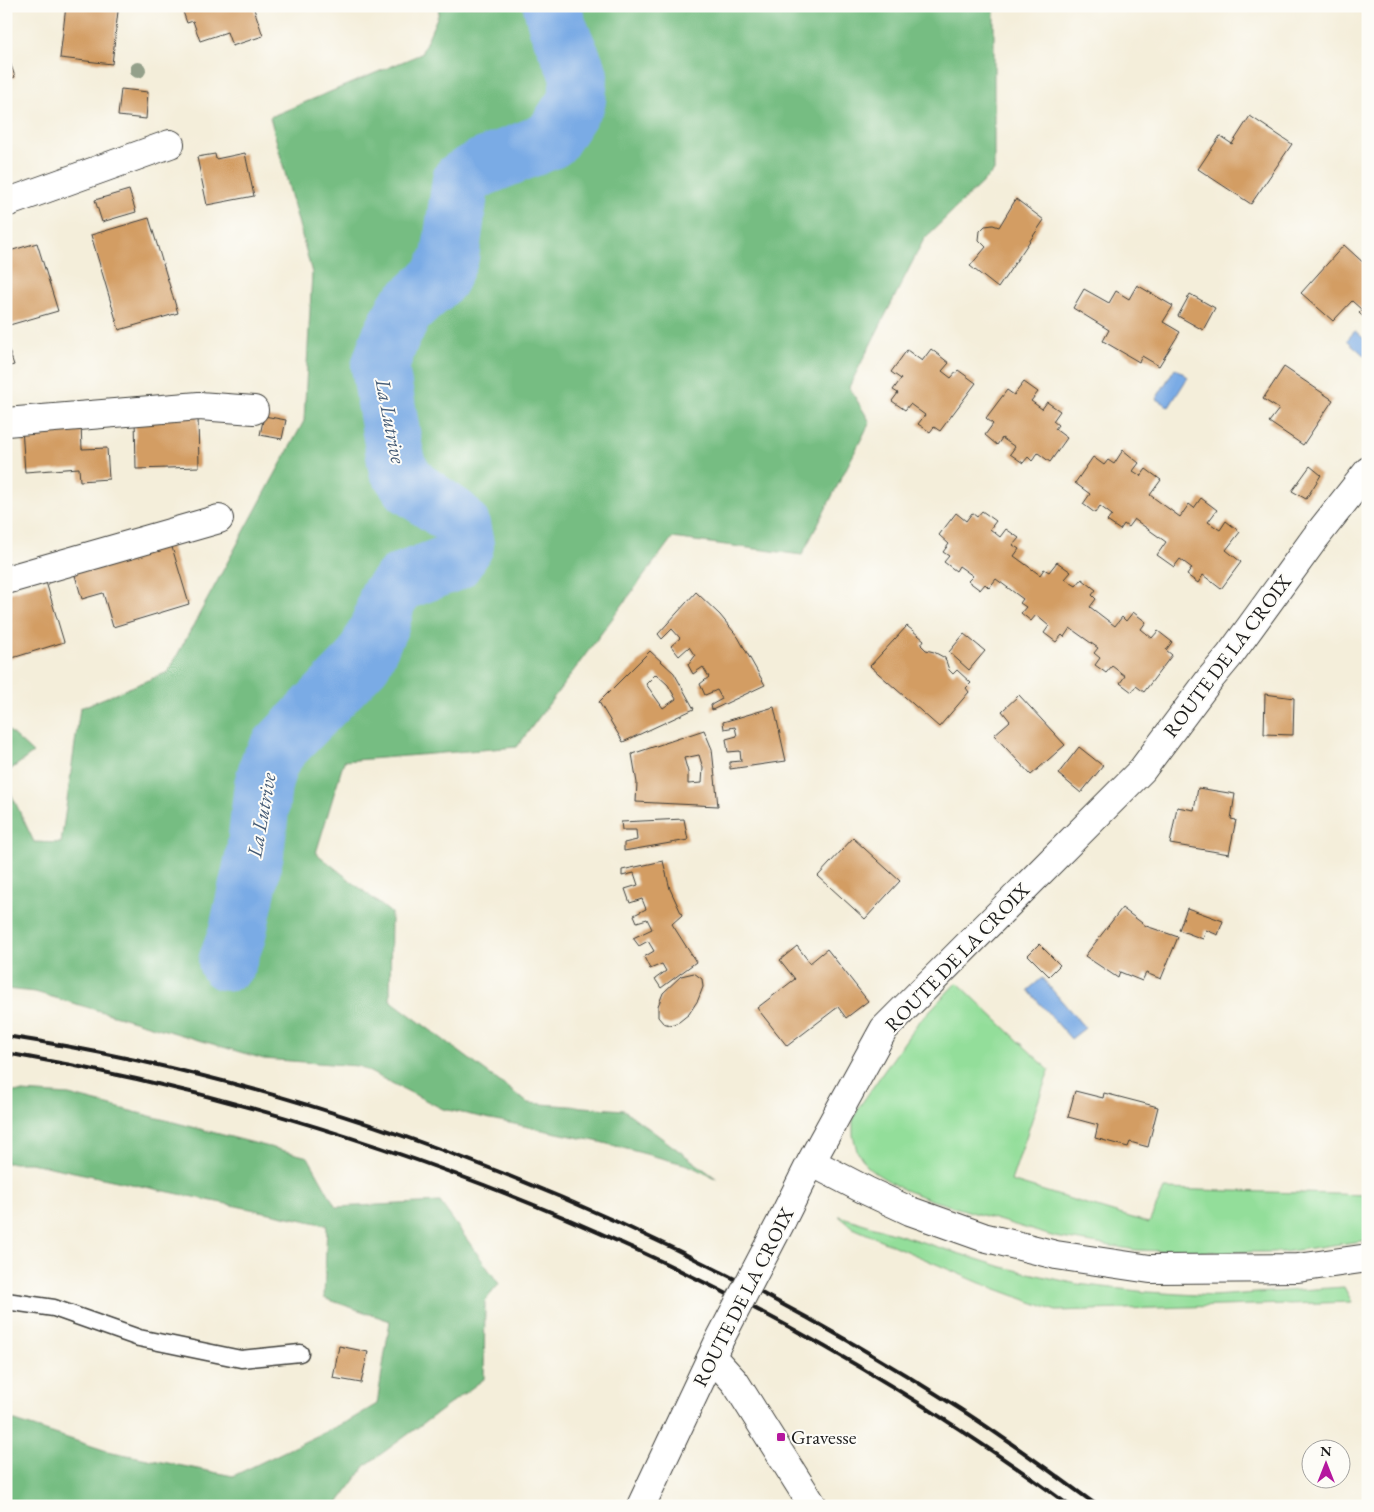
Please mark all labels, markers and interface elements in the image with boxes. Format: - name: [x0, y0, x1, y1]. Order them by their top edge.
- water label: La Lutrive: [369, 375, 413, 466]
- street label: ROUTE DE LA CROIX: [1157, 569, 1297, 743]
- water label: La Lutrive: [240, 770, 282, 861]
- street label: ROUTE DE LA CROIX: [879, 877, 1035, 1037]
- street label: ROUTE DE LA CROIX: [687, 1203, 799, 1391]
- place label: Gravesse: [791, 1424, 857, 1450]
- marker: Gravesse: [775, 1431, 787, 1443]
- north arrow: [1302, 1440, 1352, 1490]
- text: N: [1320, 1442, 1332, 1460]

